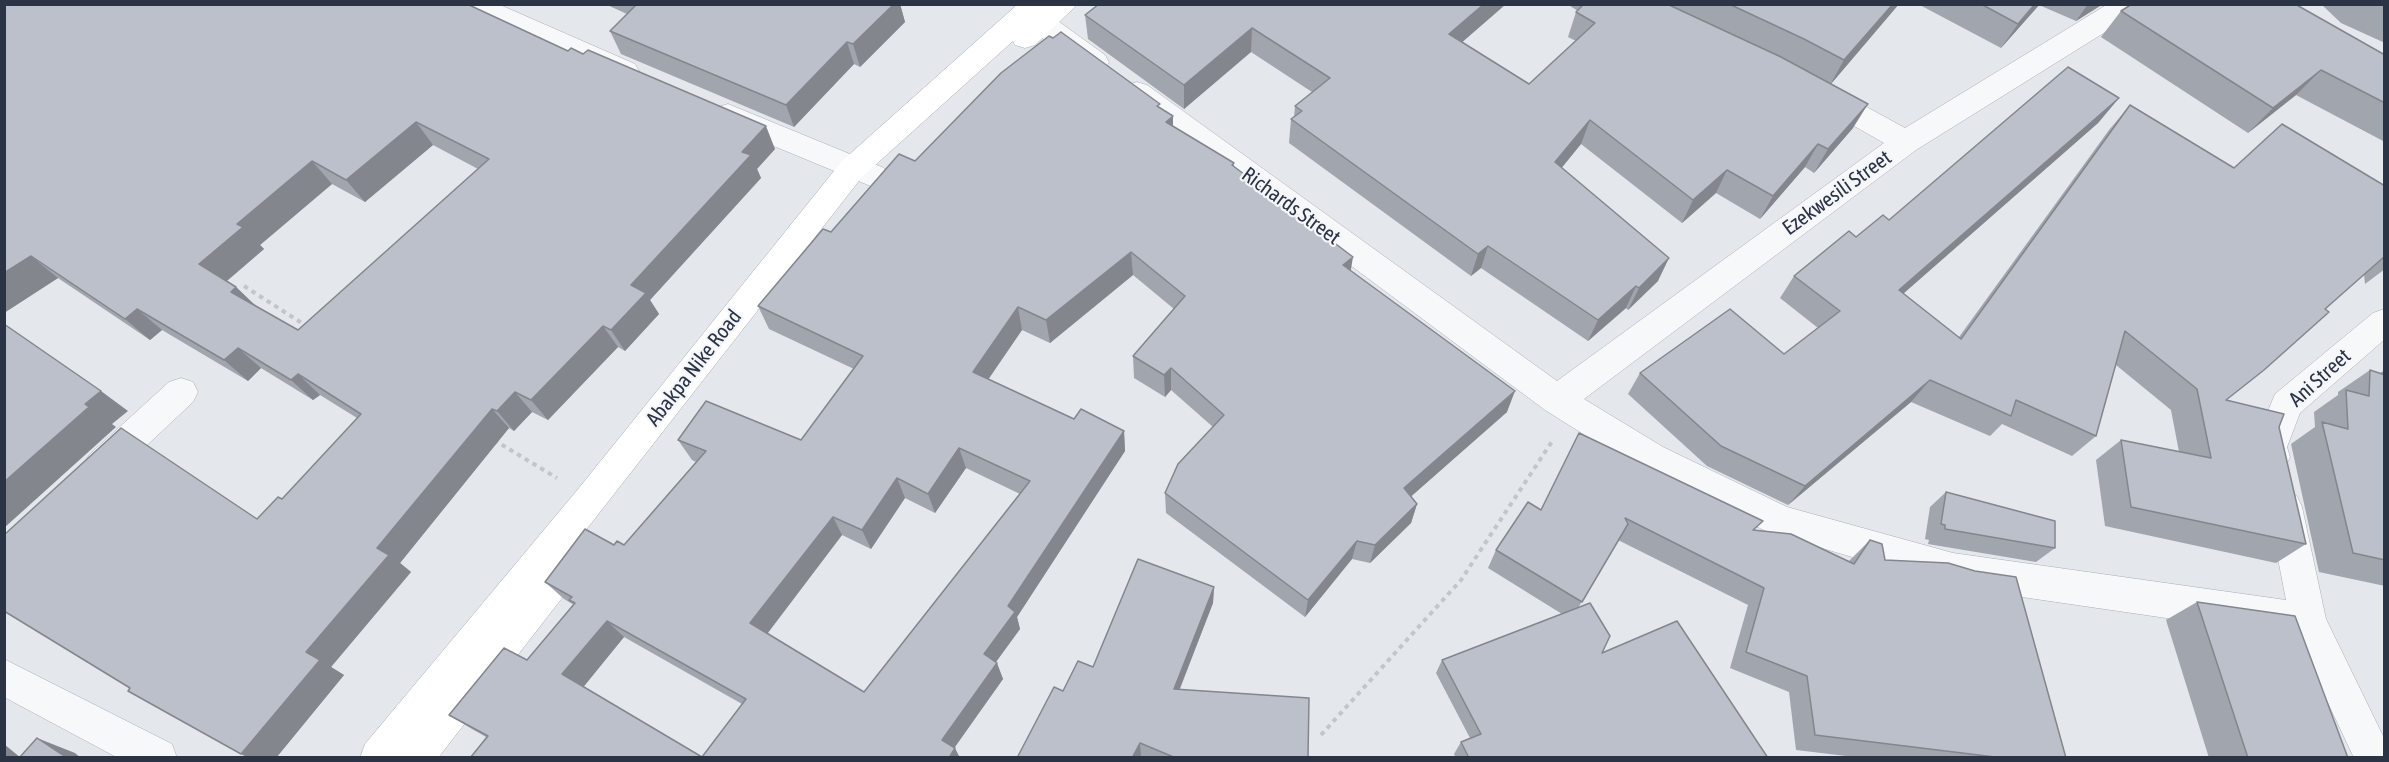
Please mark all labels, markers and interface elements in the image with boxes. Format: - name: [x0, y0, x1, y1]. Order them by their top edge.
- street label: Ezekwesili Street: [1778, 145, 1896, 241]
- street label: Richards Street: [1237, 162, 1345, 250]
- street label: Abakpa Nike Road: [641, 305, 747, 431]
- street label: Ani Street: [2284, 344, 2356, 412]

